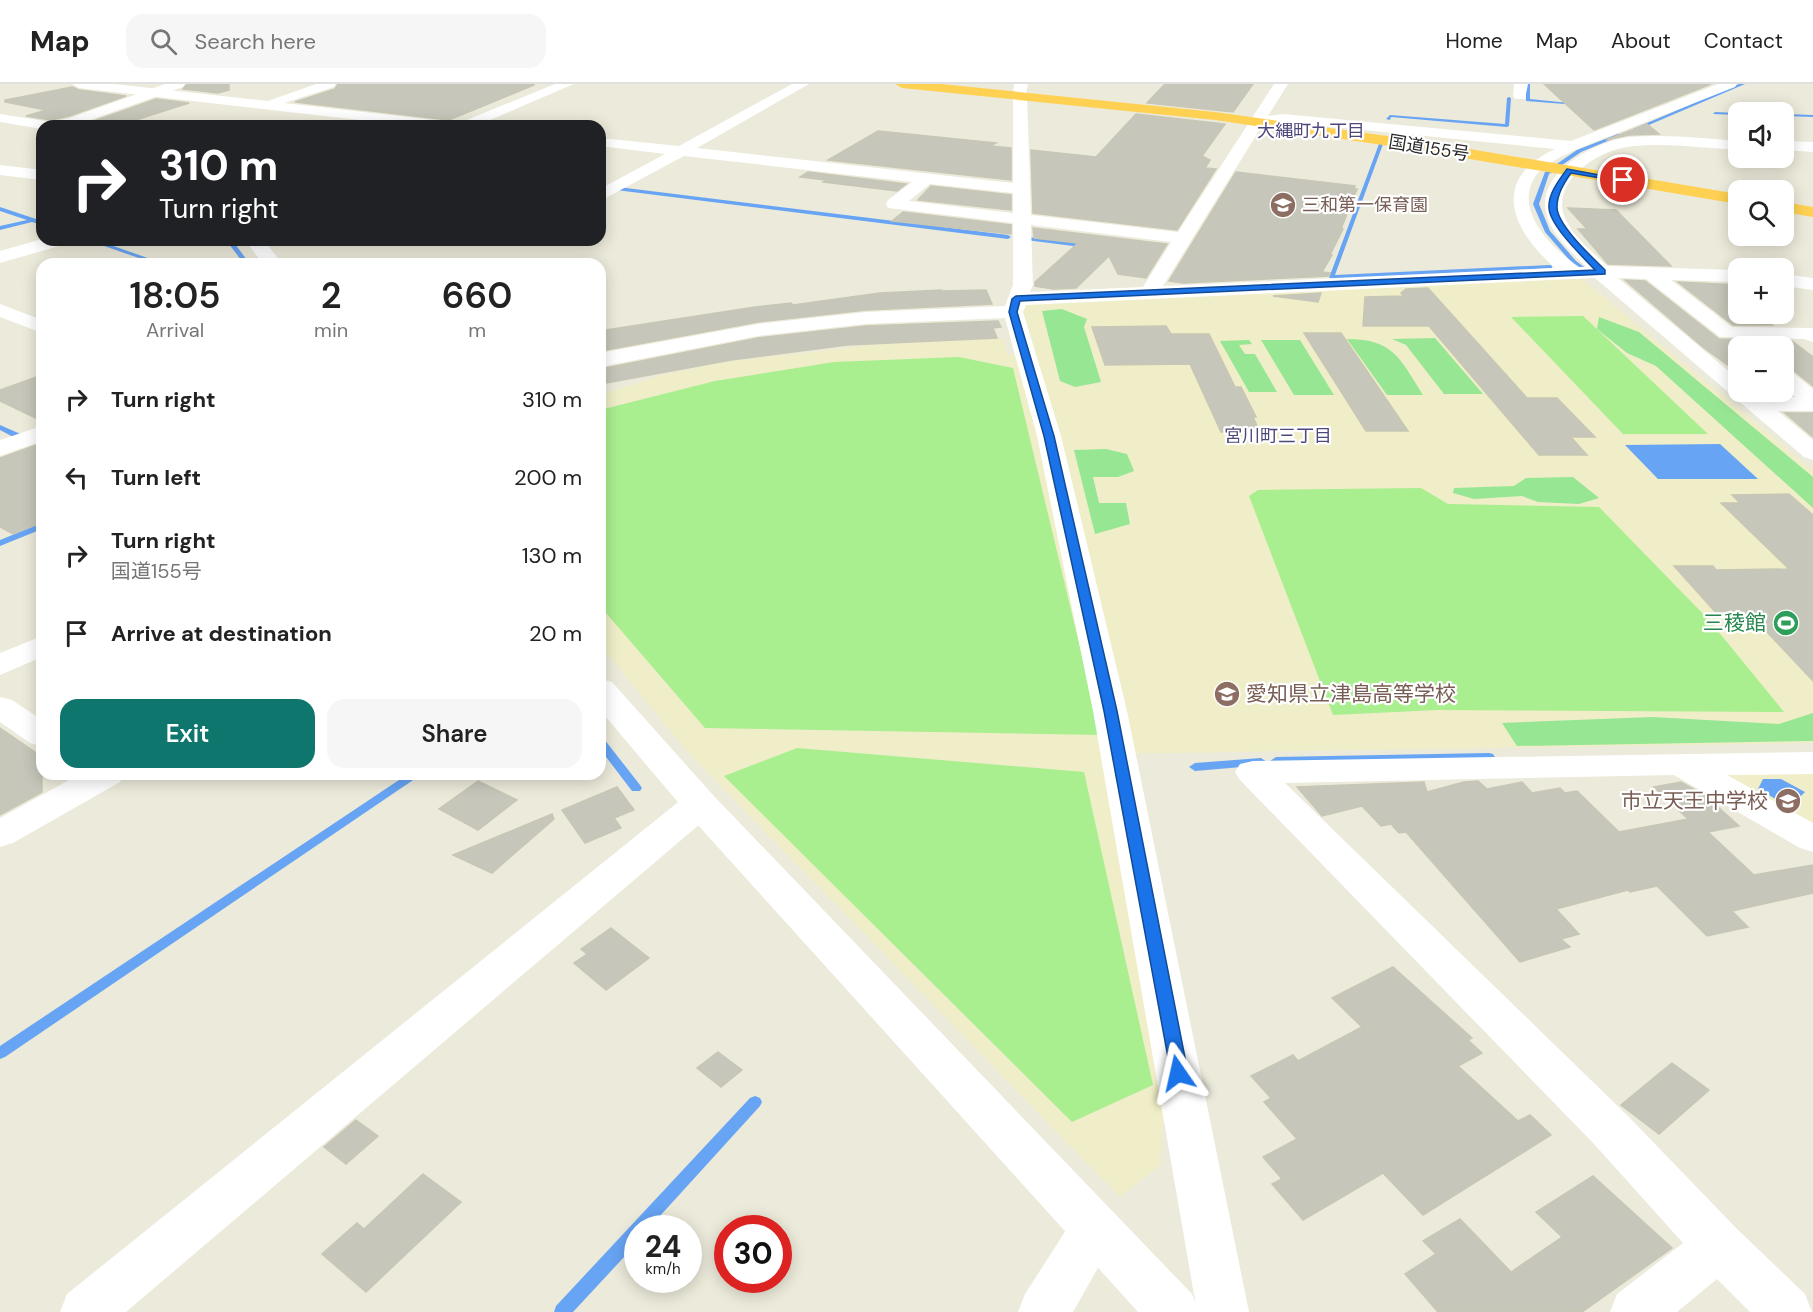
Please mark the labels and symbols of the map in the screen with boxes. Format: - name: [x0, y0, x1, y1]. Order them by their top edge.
- district label: 大縄町九丁目: [1257, 119, 1365, 143]
- street label: 国道155号: [1387, 130, 1471, 166]
- pin: [1597, 154, 1648, 205]
- school or university icon: 三和第一保育園: [1268, 190, 1298, 220]
- place label: 三和第一保育園: [1302, 193, 1428, 217]
- district label: 宮川町三丁目: [1224, 424, 1332, 448]
- sports icon: 三稜館: [1771, 608, 1801, 638]
- place label: 三稜館: [1703, 609, 1766, 637]
- school or university icon: 愛知県立津島高等学校: [1212, 679, 1242, 709]
- place label: 愛知県立津島高等学校: [1246, 680, 1456, 708]
- school or university icon: 市立天王中学校: [1773, 786, 1803, 816]
- place label: 市立天王中学校: [1621, 787, 1768, 815]
- position arrow: [1146, 1041, 1210, 1105]
- speed limit sign: 30: [714, 1215, 792, 1293]

